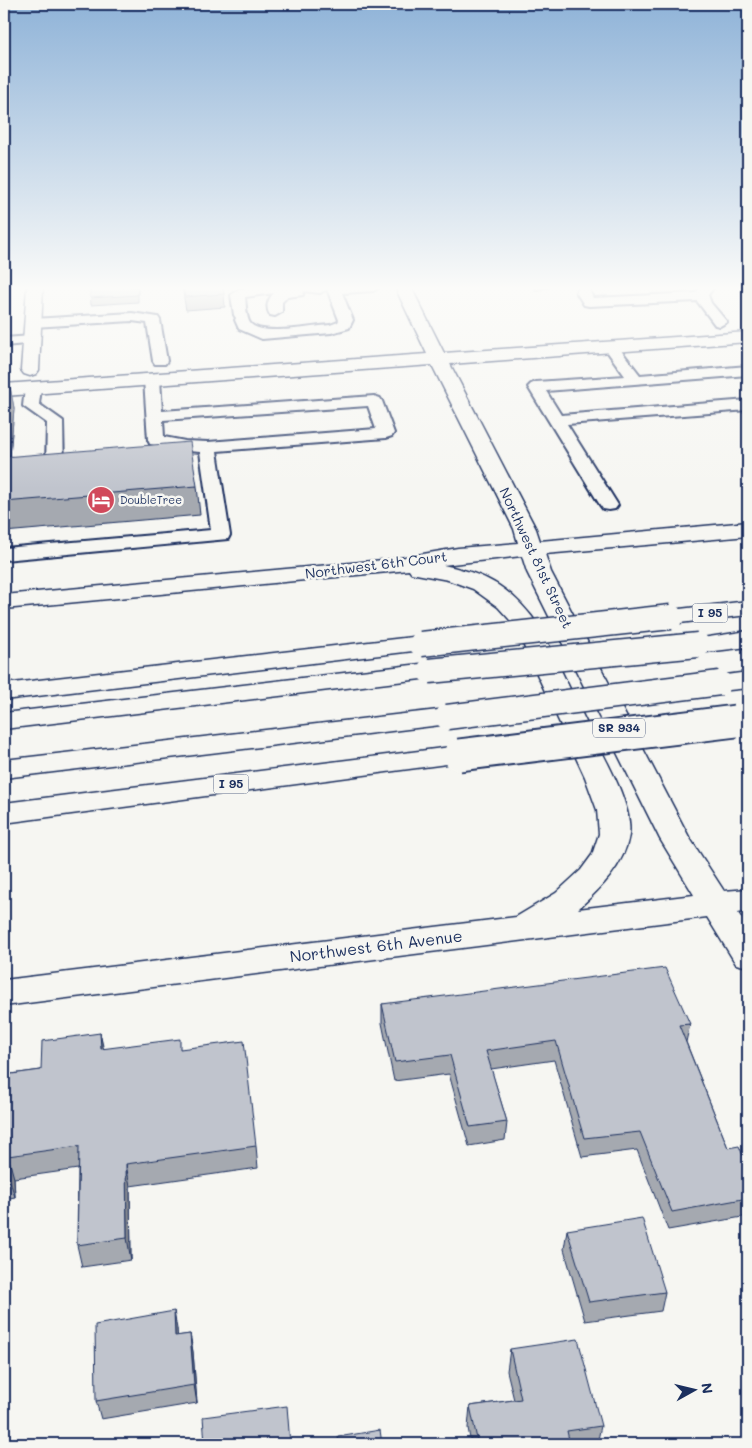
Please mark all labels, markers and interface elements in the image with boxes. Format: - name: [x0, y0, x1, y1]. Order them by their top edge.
- street label: Northwest 81st Street: [495, 484, 577, 631]
- hotel icon: DoubleTree: [86, 485, 116, 515]
- place label: DoubleTree: [120, 492, 182, 507]
- street label: Northwest 6th Court: [304, 546, 448, 583]
- road number: I 95: [692, 604, 728, 622]
- road number: SR 934: [593, 718, 645, 738]
- road number: I 95: [214, 774, 248, 794]
- street label: Northwest 6th Avenue: [288, 924, 464, 967]
- north arrow: [670, 1366, 720, 1416]
- text: N: [697, 1382, 718, 1395]

